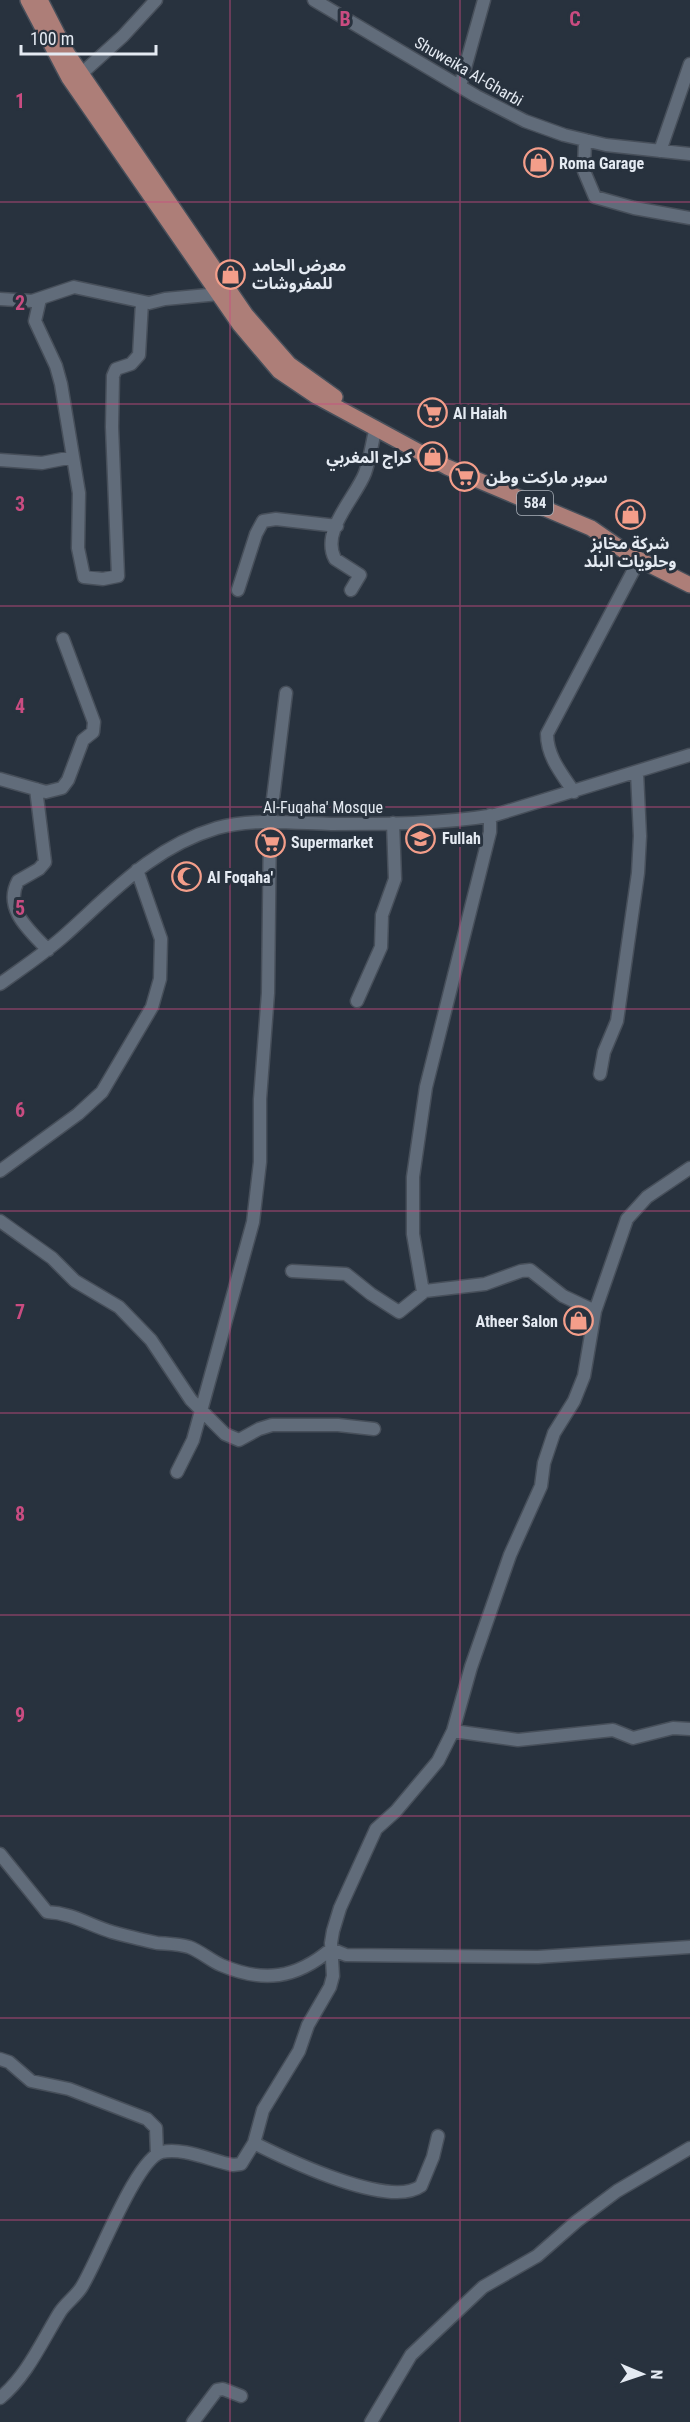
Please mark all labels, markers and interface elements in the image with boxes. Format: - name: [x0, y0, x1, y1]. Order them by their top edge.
- text: B: [339, 7, 351, 31]
- text: C: [569, 7, 581, 31]
- scale bar: [21, 18, 156, 56]
- text: 100 m: [30, 28, 74, 49]
- street label: Shuweika Al-Gharbi: [411, 33, 526, 110]
- text: 1: [15, 89, 25, 113]
- shop icon: Roma Garage: [522, 147, 554, 179]
- place label: Roma Garage: [559, 154, 644, 173]
- place label: معرض الحامد للمفروشات: [252, 256, 346, 293]
- shop icon: معرض الحامد للمفروشات: [215, 258, 247, 290]
- text: 2: [15, 291, 25, 315]
- supermarket icon: Al Haiah: [416, 397, 448, 429]
- place label: Al Haiah: [453, 404, 507, 423]
- shop icon: كراج المغربي: [417, 441, 449, 473]
- place label: كراج المغربي: [326, 448, 413, 471]
- supermarket icon: سوبر ماركت وطن: [449, 461, 481, 493]
- place label: سوبر ماركت وطن: [486, 468, 608, 487]
- road number: 584: [517, 491, 553, 515]
- text: 3: [15, 492, 25, 516]
- shop icon: شركة مخابز وحلويات البلد: [614, 499, 646, 531]
- place label: شركة مخابز وحلويات البلد: [584, 534, 676, 571]
- text: 4: [15, 694, 25, 718]
- street label: Al-Fuqaha' Mosque: [263, 798, 383, 817]
- school or university icon: Fullah: [405, 822, 437, 854]
- supermarket icon: Supermarket: [254, 826, 286, 858]
- place label: Fullah: [442, 829, 481, 848]
- place label: Supermarket: [291, 833, 373, 852]
- mosque icon: Al Foqaha': [170, 861, 202, 893]
- place label: Al Foqaha': [207, 868, 273, 887]
- text: 5: [15, 896, 25, 920]
- text: 6: [15, 1098, 25, 1122]
- text: 7: [15, 1300, 25, 1324]
- shop icon: Atheer Salon: [563, 1305, 595, 1337]
- place label: Atheer Salon: [475, 1312, 558, 1331]
- text: 8: [15, 1502, 25, 1526]
- text: 9: [15, 1703, 25, 1727]
- north arrow: [612, 2344, 672, 2404]
- text: N: [647, 2369, 666, 2380]

